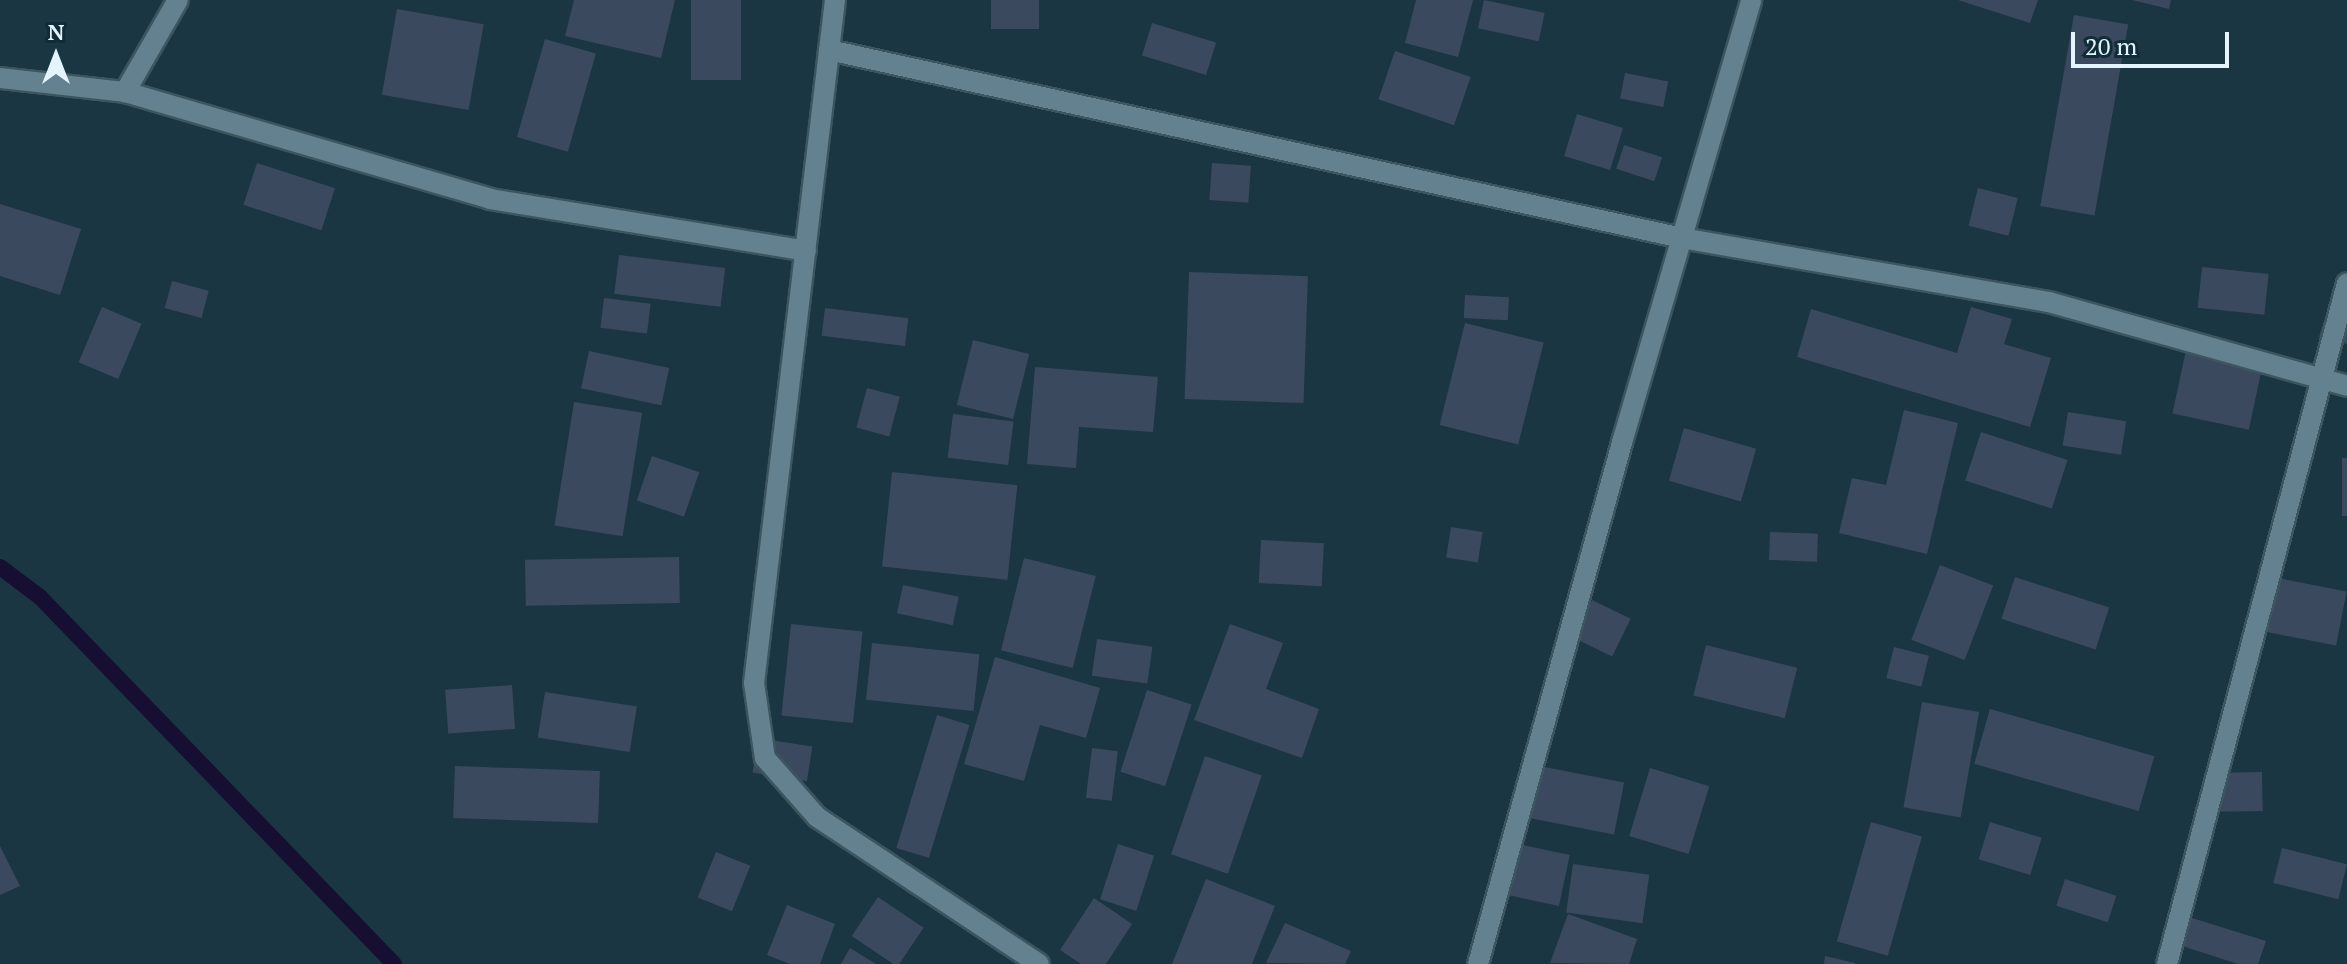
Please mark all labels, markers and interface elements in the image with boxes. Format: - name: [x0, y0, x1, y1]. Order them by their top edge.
- north arrow: [16, 16, 96, 96]
- scale bar: [2075, 16, 2233, 66]
- text: N: [48, 17, 64, 46]
- text: 20 m: [2085, 30, 2137, 62]

